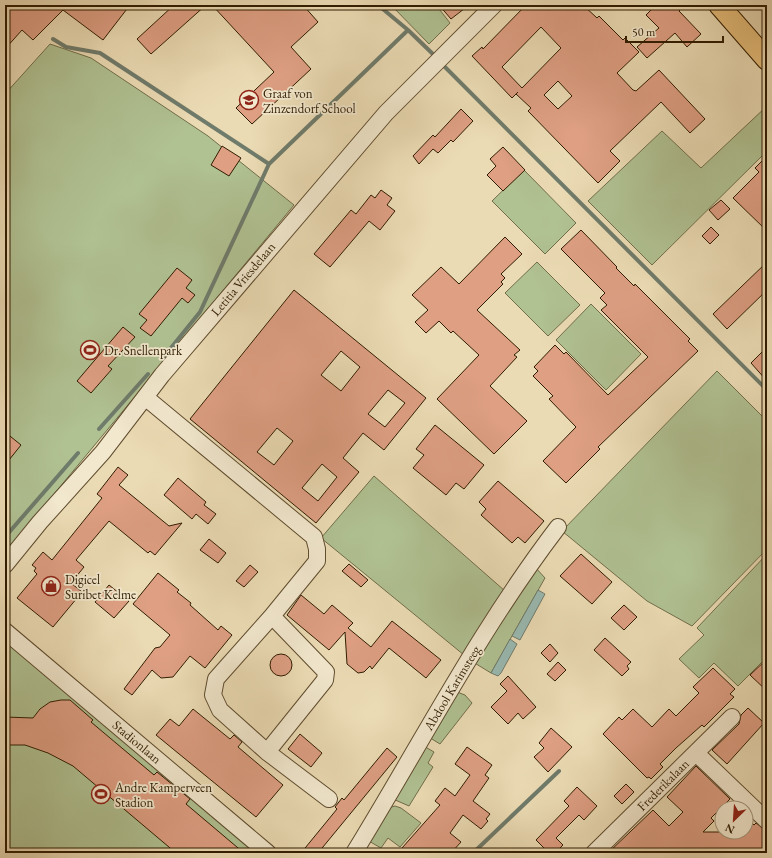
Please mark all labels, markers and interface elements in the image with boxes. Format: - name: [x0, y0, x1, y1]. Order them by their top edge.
- scale bar: [626, 18, 723, 44]
- text: 50 m: [632, 24, 656, 40]
- place label: Graaf von Zinzendorf School: [263, 85, 356, 117]
- school or university icon: Graaf von Zinzendorf School: [238, 89, 260, 111]
- street label: Letitia Vriesdelaan: [207, 238, 279, 319]
- sports icon: Dr. Snellenpark: [79, 339, 101, 361]
- place label: Dr. Snellenpark: [104, 342, 183, 359]
- place label: Digicel Suribet Kelme: [65, 571, 136, 603]
- shop icon: Digicel Suribet Kelme: [40, 575, 62, 597]
- street label: Abdool Karimsteeg: [419, 642, 484, 735]
- street label: Stadionlaan: [109, 717, 165, 767]
- street label: Frederikalaan: [633, 755, 693, 815]
- place label: Andre Kamperveen Stadion: [114, 779, 212, 811]
- sports icon: Andre Kamperveen Stadion: [90, 783, 112, 805]
- north arrow: [714, 800, 754, 840]
- text: N: [723, 821, 737, 837]

